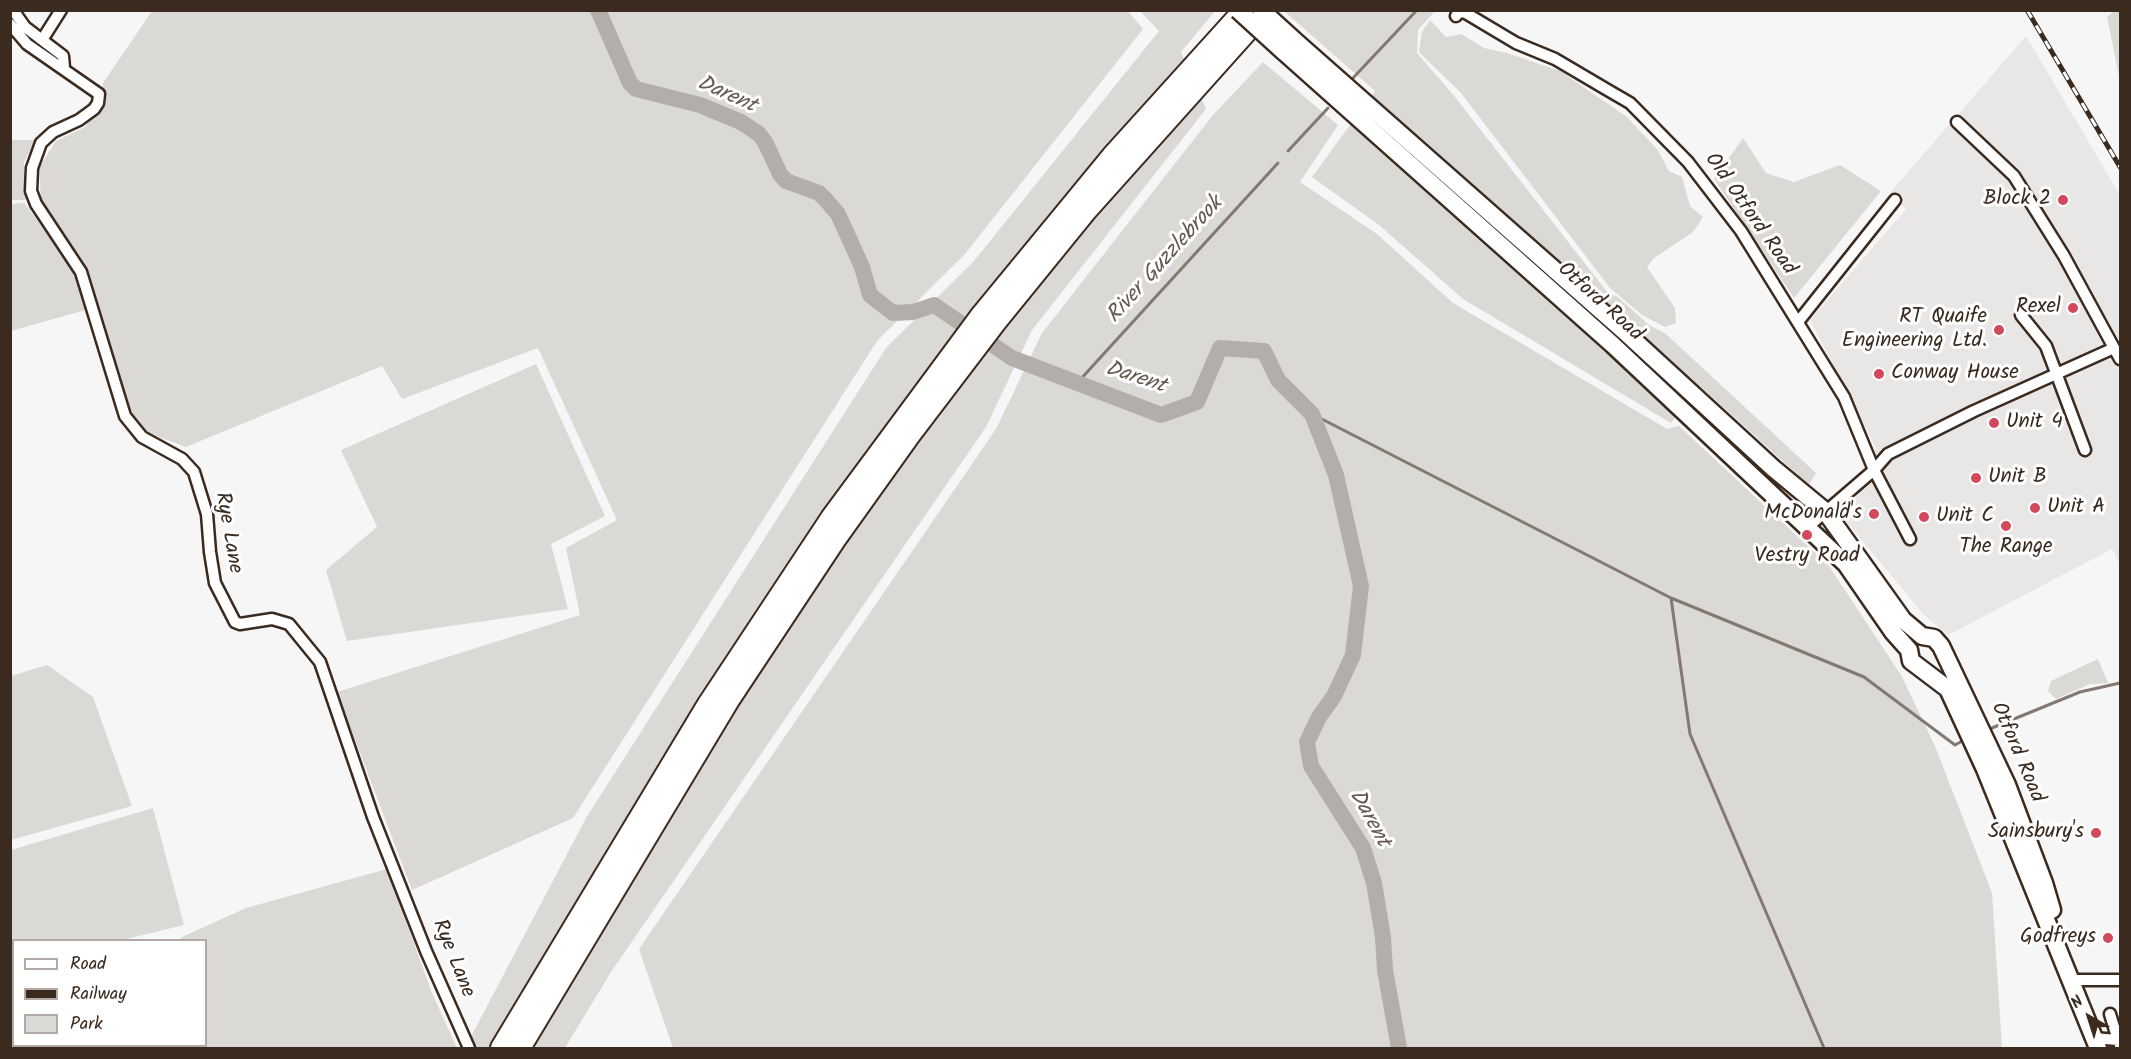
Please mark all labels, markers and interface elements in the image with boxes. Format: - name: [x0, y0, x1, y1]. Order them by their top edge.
- water label: Darent: [692, 71, 760, 121]
- street label: Old Otford Road: [1698, 149, 1800, 281]
- place label: Block 2: [1983, 187, 2051, 213]
- water label: River Guzzlebrook: [1102, 192, 1230, 330]
- marker: Block 2: [2056, 193, 2070, 207]
- street label: Otford Road: [1551, 258, 1647, 348]
- place label: Rexel: [2016, 295, 2061, 321]
- marker: Rexel: [2066, 301, 2080, 315]
- place label: RT Quaife Engineering Ltd.: [1842, 305, 1987, 355]
- marker: RT Quaife Engineering Ltd.: [1992, 323, 2006, 337]
- water label: Darent: [1101, 357, 1169, 401]
- place label: Conway House: [1891, 361, 2019, 387]
- marker: Conway House: [1872, 367, 1886, 381]
- place label: Unit 4: [2006, 410, 2063, 436]
- marker: Unit 4: [1987, 416, 2001, 430]
- place label: Unit B: [1988, 465, 2047, 491]
- marker: Unit B: [1969, 471, 1983, 485]
- street label: Rye Lane: [207, 490, 247, 576]
- place label: Unit A: [2047, 495, 2105, 521]
- place label: McDonald's: [1764, 501, 1862, 527]
- marker: Unit A: [2028, 501, 2042, 515]
- place label: Unit C: [1936, 504, 1994, 530]
- marker: McDonald's: [1867, 507, 1881, 521]
- marker: Unit C: [1917, 510, 1931, 524]
- marker: The Range: [1999, 519, 2013, 533]
- marker: Vestry Road: [1800, 528, 1814, 542]
- place label: The Range: [1959, 535, 2053, 561]
- place label: Vestry Road: [1754, 544, 1860, 570]
- street label: Otford Road: [1984, 699, 2048, 807]
- water label: Darent: [1341, 786, 1395, 852]
- place label: Sainsbury's: [1988, 820, 2084, 846]
- marker: Sainsbury's: [2089, 826, 2103, 840]
- street label: Rye Lane: [425, 916, 479, 1002]
- place label: Godfreys: [2020, 925, 2096, 951]
- marker: Godfreys: [2101, 931, 2115, 945]
- legend: [12, 939, 207, 1047]
- text: Road: [70, 950, 106, 979]
- text: Railway: [70, 980, 127, 1009]
- north arrow: [2059, 987, 2119, 1047]
- text: N: [2066, 990, 2089, 1016]
- text: Park: [70, 1010, 103, 1039]

